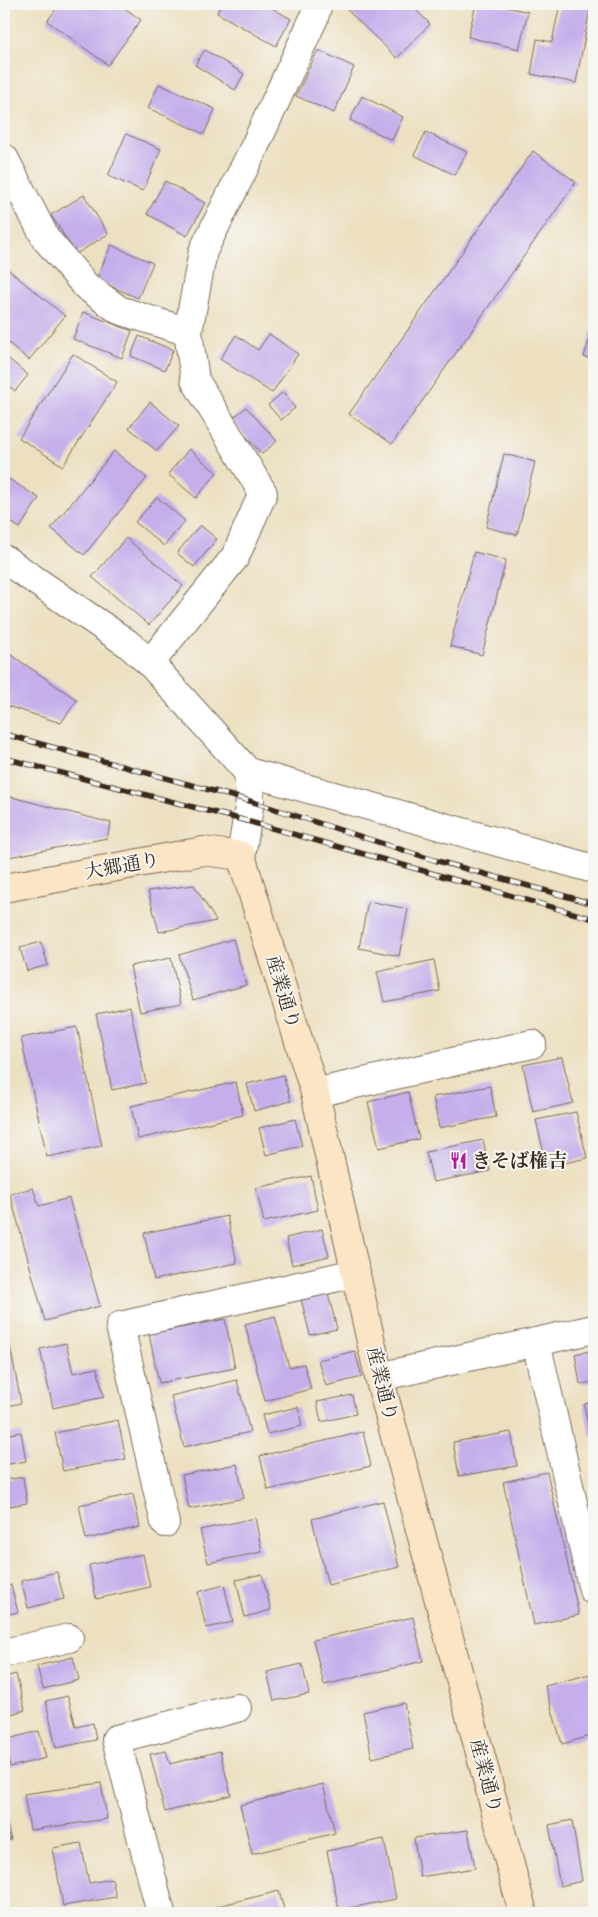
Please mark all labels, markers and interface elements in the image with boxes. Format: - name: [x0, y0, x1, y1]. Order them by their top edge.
- street label: 大郷通り: [82, 848, 162, 884]
- street label: 産業通り: [260, 952, 306, 1032]
- place label: きそば権吉: [472, 1149, 567, 1173]
- restaurant icon: きそば権吉: [448, 1151, 468, 1171]
- street label: 産業通り: [361, 1344, 403, 1424]
- street label: 産業通り: [465, 1736, 507, 1816]

